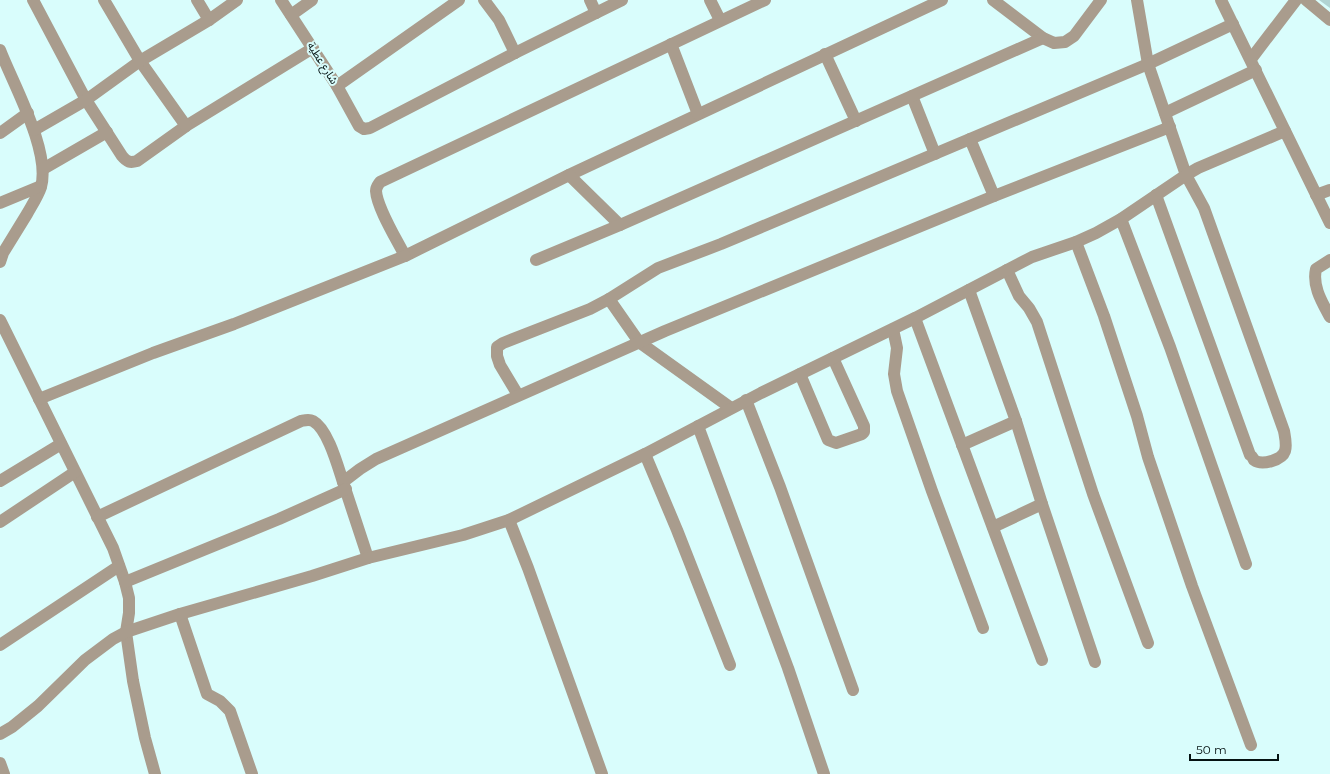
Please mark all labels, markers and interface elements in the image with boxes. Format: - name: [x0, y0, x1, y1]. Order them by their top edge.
- street label: شارع عطية: [304, 39, 342, 88]
- scale bar: [1190, 736, 1278, 762]
- text: 50 m: [1196, 742, 1227, 757]

